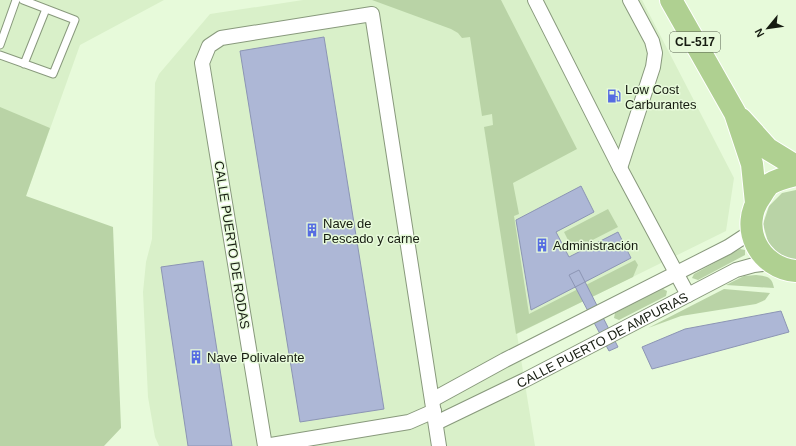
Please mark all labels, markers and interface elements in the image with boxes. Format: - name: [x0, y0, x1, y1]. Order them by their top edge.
- north arrow: [748, 8, 788, 48]
- text: N: [752, 26, 766, 39]
- road number: CL-517: [670, 32, 720, 52]
- place label: Low Cost Carburantes: [625, 82, 697, 112]
- fuel station icon: Low Cost Carburantes: [606, 88, 622, 104]
- street label: CALLE PUERTO DE RODAS: [211, 160, 253, 330]
- place label: Nave de Pescado y carne: [323, 216, 420, 246]
- building icon: Nave de Pescado y carne: [304, 222, 320, 238]
- building icon: Administración: [534, 237, 550, 253]
- place label: Administración: [553, 238, 638, 253]
- street label: CALLE PUERTO DE AMPURIAS: [514, 289, 691, 390]
- building icon: Nave Polivalente: [188, 349, 204, 365]
- place label: Nave Polivalente: [207, 350, 305, 365]

